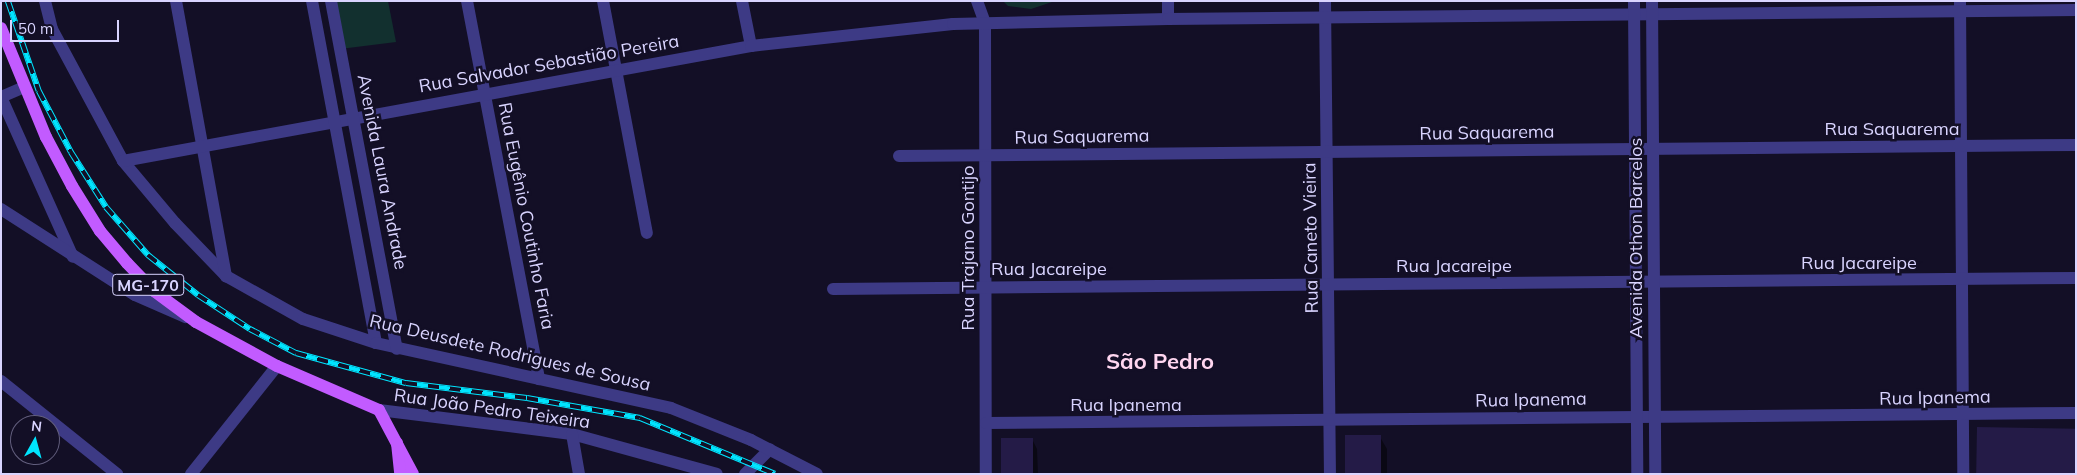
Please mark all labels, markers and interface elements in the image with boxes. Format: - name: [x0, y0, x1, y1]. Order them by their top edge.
- scale bar: [12, 10, 121, 42]
- text: 50 m: [18, 19, 53, 38]
- street label: Rua Salvador Sebastião Pereira: [417, 30, 681, 98]
- street label: Avenida Laura Andrade: [352, 73, 412, 271]
- street label: Rua Eugênio Coutinho Faria: [493, 101, 559, 331]
- street label: Rua Saquarema: [1824, 118, 1960, 140]
- street label: Rua Saquarema: [1419, 121, 1555, 145]
- street label: Rua Saquarema: [1014, 125, 1150, 149]
- street label: Avenida Othon Barcelos: [1625, 138, 1647, 338]
- street label: Rua Caneto Vieira: [1299, 162, 1323, 314]
- street label: Rua Trajano Gontijo: [957, 166, 979, 330]
- street label: Rua Jacareipe: [1801, 252, 1917, 274]
- street label: Rua Jacareipe: [1396, 255, 1512, 277]
- street label: Rua Jacareipe: [991, 258, 1107, 280]
- road number: MG-170: [112, 272, 184, 298]
- street label: Rua Deusdete Rodrigues de Sousa: [367, 310, 653, 396]
- district label: São Pedro: [1106, 349, 1214, 375]
- street label: Rua João Pedro Teixeira: [392, 385, 592, 433]
- street label: Rua Ipanema: [1879, 386, 1991, 410]
- street label: Rua Ipanema: [1475, 388, 1587, 412]
- street label: Rua Ipanema: [1070, 394, 1182, 416]
- north arrow: [10, 415, 60, 465]
- text: N: [30, 417, 43, 436]

